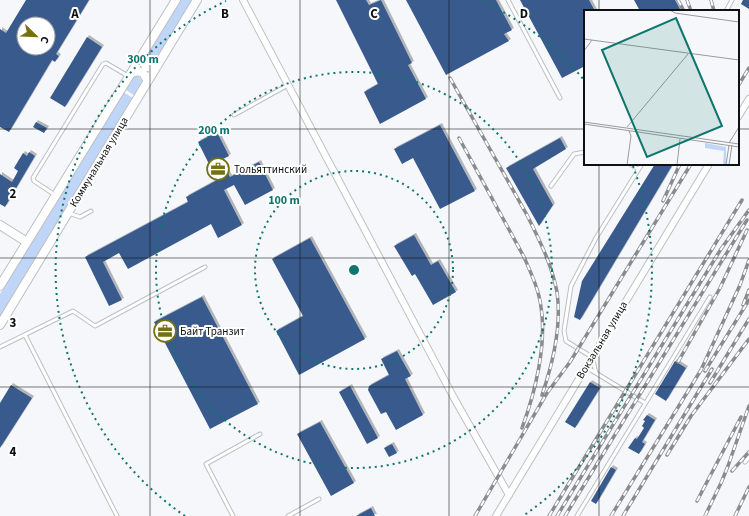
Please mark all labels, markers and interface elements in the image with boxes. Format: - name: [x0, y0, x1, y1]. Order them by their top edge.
- text: A: [70, 5, 79, 23]
- text: B: [221, 5, 229, 23]
- text: C: [370, 5, 378, 23]
- text: D: [520, 5, 528, 23]
- inset map: [584, 10, 739, 165]
- north arrow: [16, 16, 56, 56]
- text: С: [36, 34, 53, 46]
- text: 300 m: [127, 51, 159, 68]
- street label: Коммунальная улица: [66, 114, 132, 210]
- text: 200 m: [198, 122, 230, 139]
- office icon: Тольяттинский: [205, 156, 231, 182]
- place label: Тольяттинский: [234, 162, 307, 177]
- text: 2: [10, 185, 17, 203]
- text: 100 m: [268, 192, 300, 209]
- centre of rings: [347, 263, 361, 277]
- street label: Вокзальная улица: [573, 298, 631, 382]
- text: 3: [10, 314, 17, 332]
- office icon: Байт Транзит: [152, 318, 178, 344]
- place label: Байт Транзит: [180, 324, 245, 339]
- text: 4: [10, 443, 17, 461]

